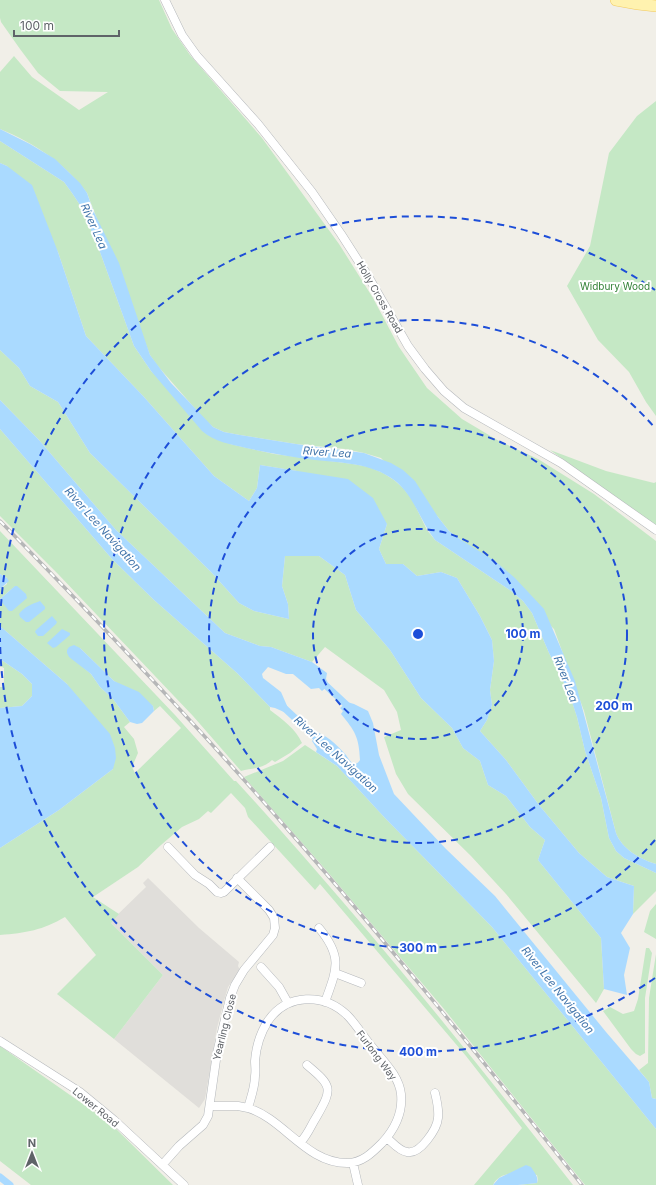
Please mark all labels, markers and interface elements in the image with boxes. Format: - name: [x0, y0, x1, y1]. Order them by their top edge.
- scale bar: [14, 12, 119, 38]
- text: 100 m: [20, 18, 54, 33]
- water label: River Lea: [78, 201, 110, 251]
- street label: Holly Cross Road: [355, 259, 405, 335]
- park label: Widbury Wood: [580, 280, 650, 292]
- water label: River Lea: [302, 443, 352, 461]
- water label: River Lee Navigation: [62, 484, 145, 574]
- text: 100 m: [505, 626, 541, 641]
- centre of rings: [411, 627, 425, 641]
- water label: River Lea: [551, 654, 581, 704]
- text: 200 m: [595, 698, 633, 713]
- water label: River Lee Navigation: [291, 713, 381, 796]
- text: 300 m: [399, 940, 437, 955]
- water label: River Lee Navigation: [519, 944, 598, 1037]
- street label: Yearling Close: [210, 992, 238, 1061]
- street label: Furlong Way: [354, 1028, 400, 1083]
- text: 400 m: [399, 1044, 437, 1059]
- street label: Lower Road: [70, 1085, 122, 1129]
- north arrow: [12, 1133, 52, 1173]
- text: N: [28, 1136, 36, 1150]

